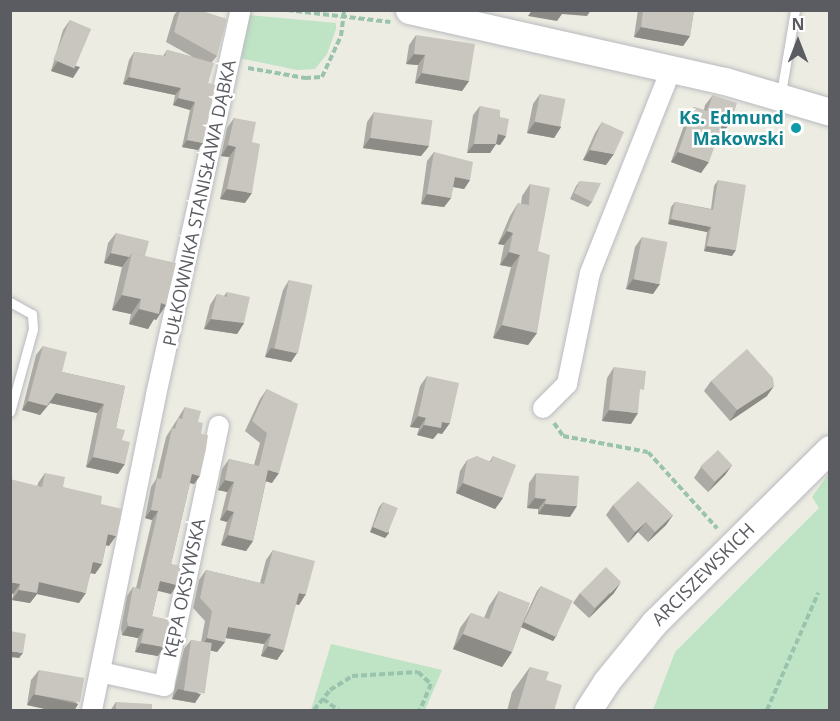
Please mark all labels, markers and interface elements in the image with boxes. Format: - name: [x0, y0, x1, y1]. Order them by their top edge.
- north arrow: [768, 12, 828, 72]
- text: N: [791, 13, 805, 35]
- street label: PUŁKOWNIKA STANISŁAWA DĄBKA: [158, 58, 240, 348]
- place label: Ks. Edmund Makowski: [679, 107, 784, 150]
- marker: Ks. Edmund Makowski: [789, 121, 803, 135]
- street label: KĘPA OKSYWSKA: [159, 516, 209, 660]
- street label: ARCISZEWSKICH: [647, 518, 759, 630]

